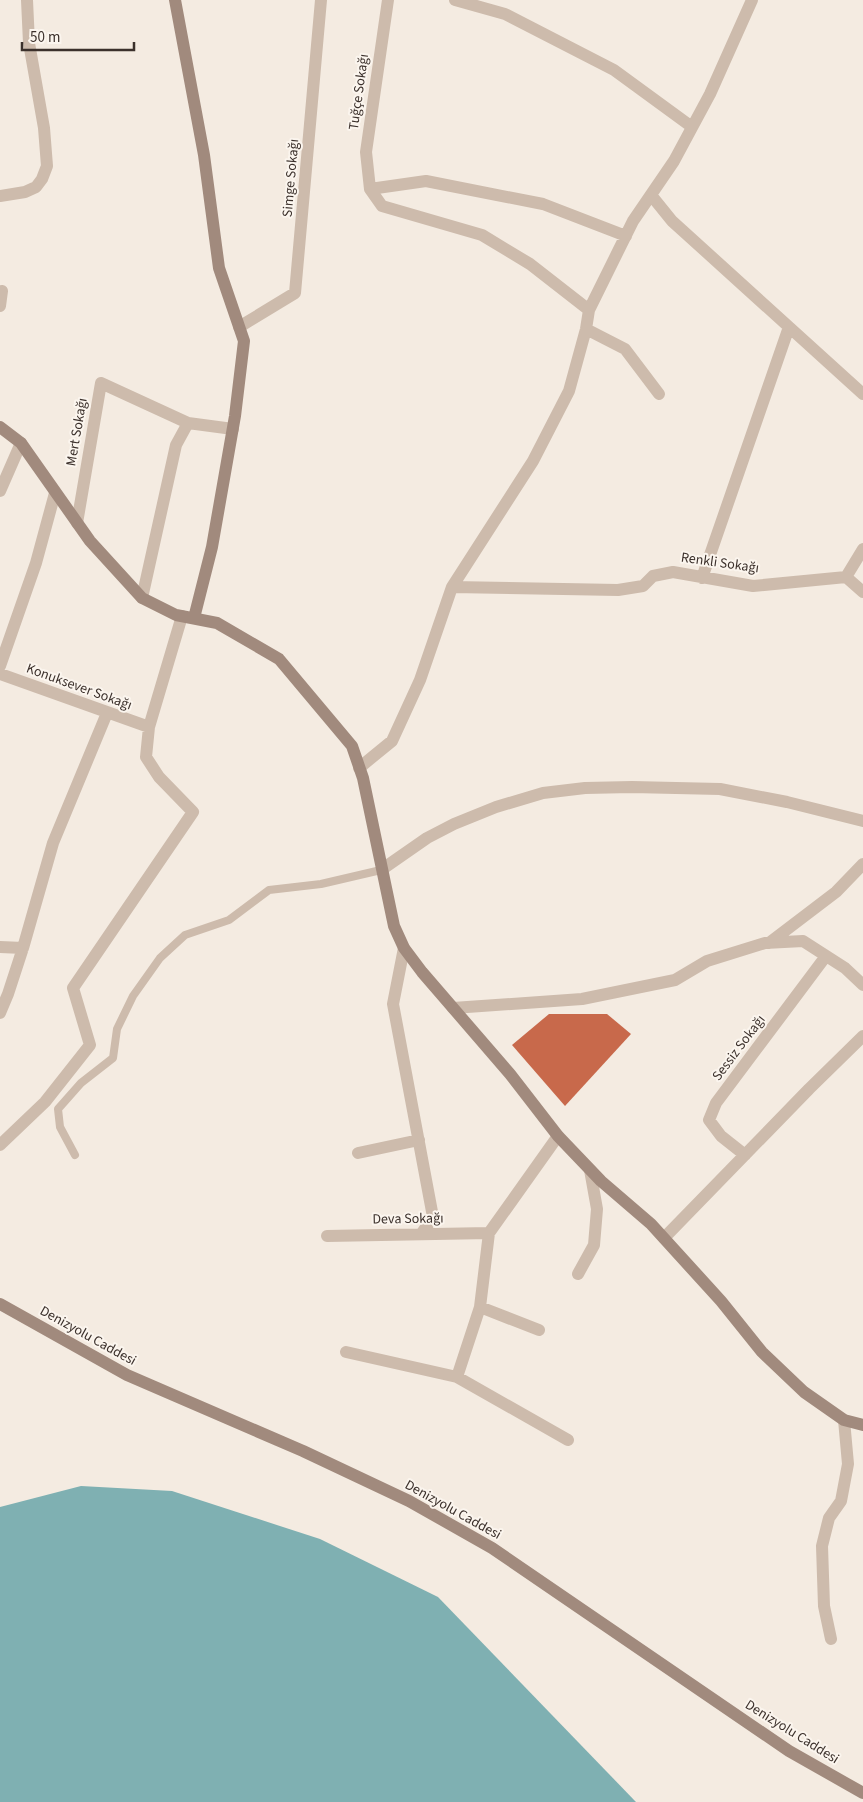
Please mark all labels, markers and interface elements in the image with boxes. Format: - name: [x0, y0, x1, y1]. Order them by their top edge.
- scale bar: [22, 20, 135, 52]
- text: 50 m: [30, 27, 60, 48]
- street label: Tuğçe Sokağı: [344, 53, 374, 131]
- street label: Simge Sokağı: [278, 138, 304, 218]
- street label: Mert Sokağı: [61, 396, 93, 468]
- street label: Renkli Sokağı: [680, 548, 760, 578]
- street label: Konuksever Sokağı: [23, 659, 135, 715]
- street label: Sessiz Sokağı: [708, 1011, 770, 1085]
- street label: Deva Sokağı: [372, 1208, 444, 1230]
- street label: Denizyolu Caddesi: [36, 1301, 140, 1371]
- street label: Denizyolu Caddesi: [401, 1475, 505, 1545]
- street label: Denizyolu Caddesi: [741, 1695, 843, 1769]

